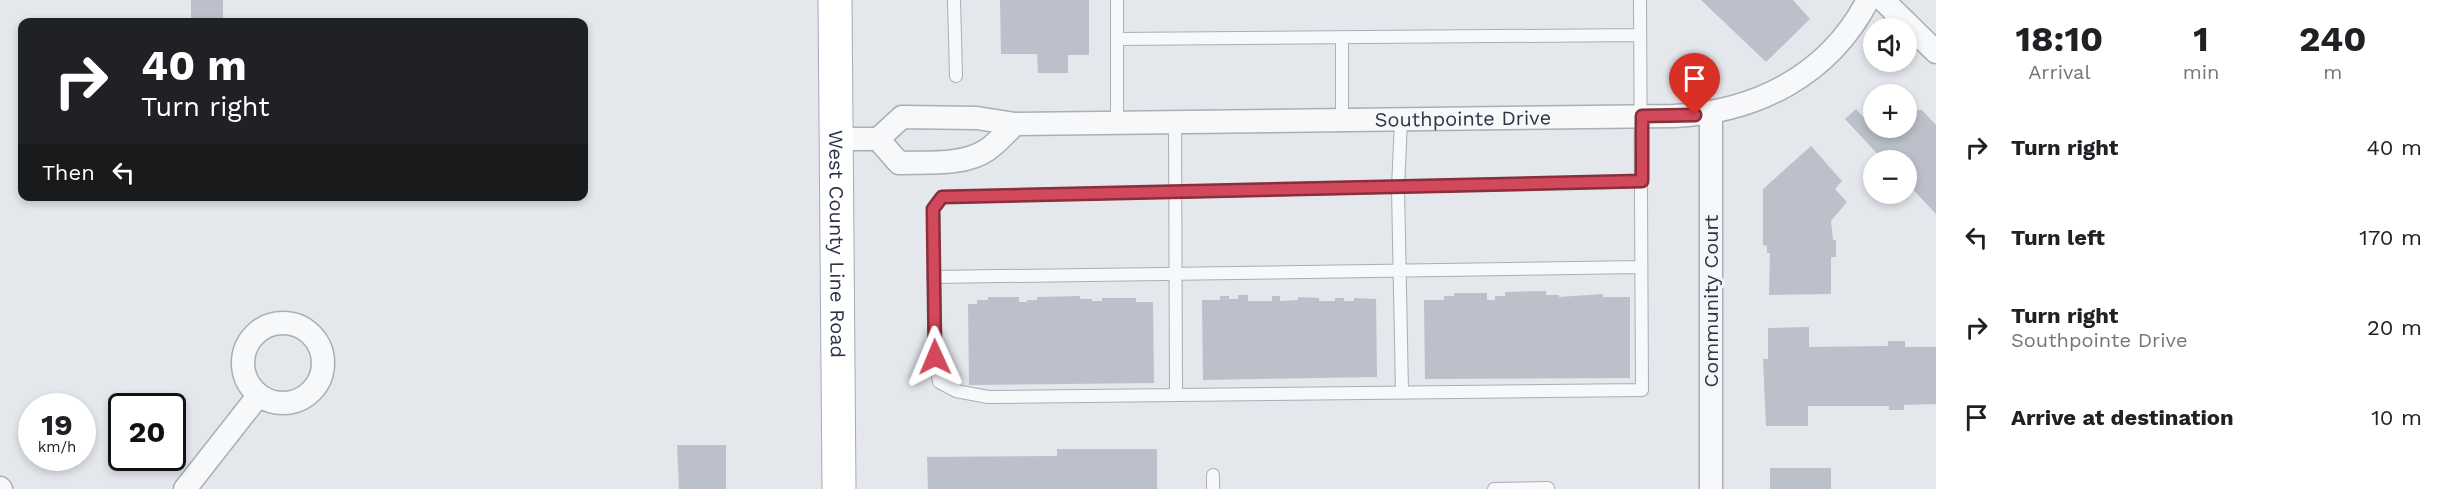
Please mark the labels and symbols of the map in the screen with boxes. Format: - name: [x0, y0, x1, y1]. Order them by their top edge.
- pin: [1669, 53, 1720, 115]
- street label: Southpointe Drive: [1374, 105, 1551, 132]
- street label: West County Line Road: [824, 130, 850, 358]
- street label: Community Court: [1699, 214, 1723, 387]
- position arrow: [903, 325, 967, 389]
- speed limit sign: 20: [108, 393, 186, 471]

